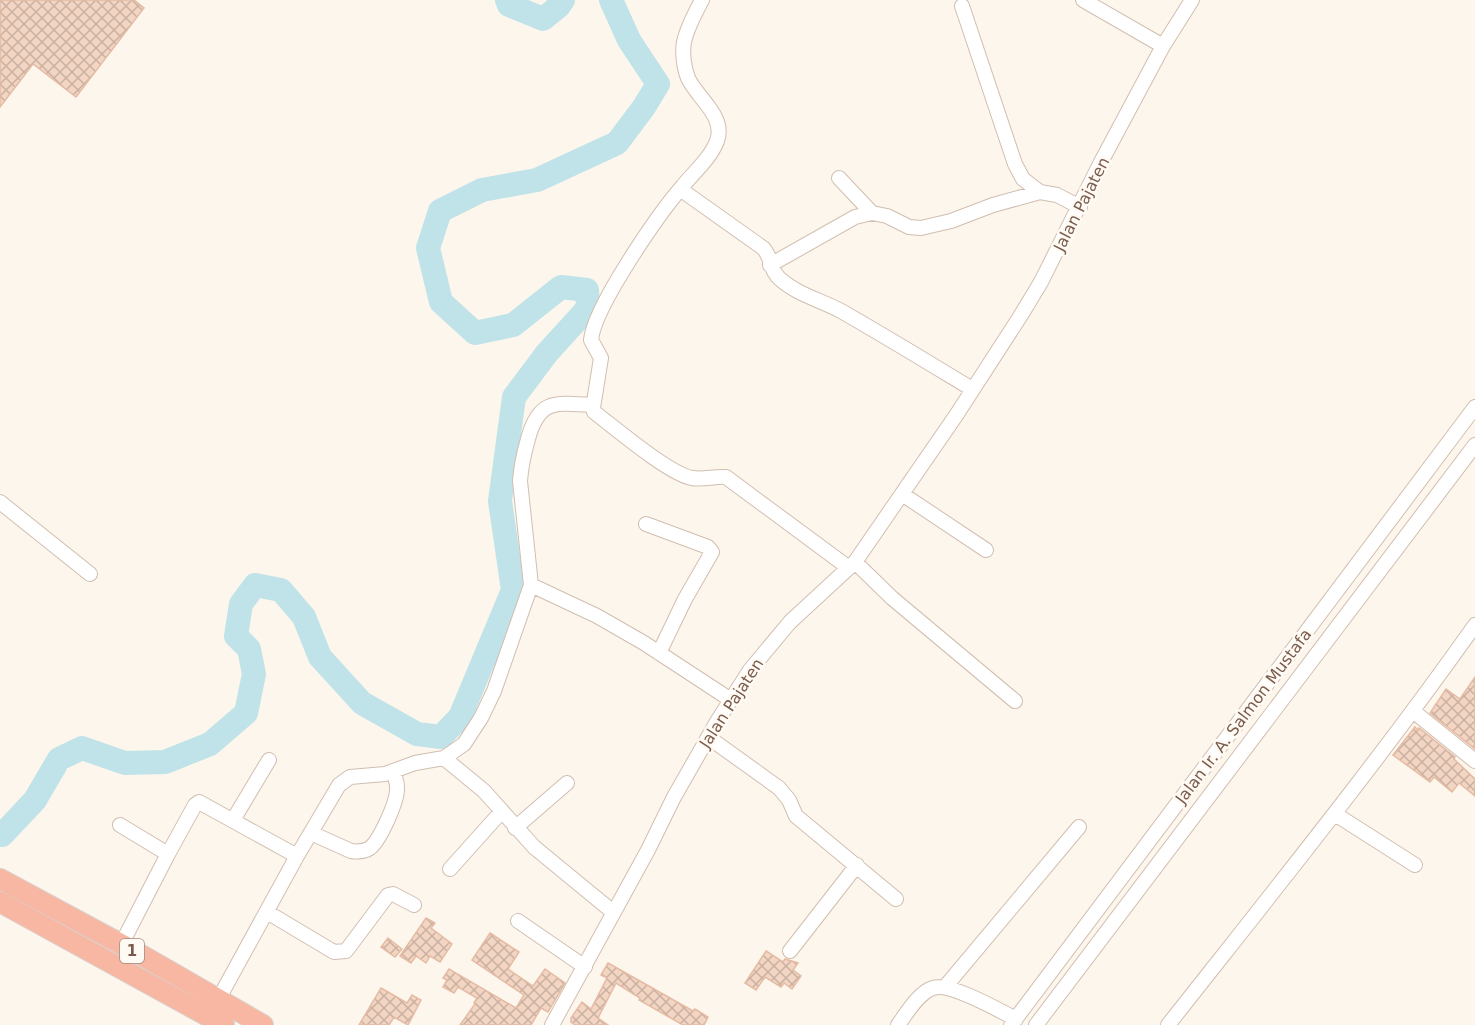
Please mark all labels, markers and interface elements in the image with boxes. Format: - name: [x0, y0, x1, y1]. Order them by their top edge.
- street label: Jalan Pajaten: [1049, 154, 1113, 255]
- street label: Jalan Ir. A. Salmon Mustafa: [1171, 625, 1315, 808]
- street label: Jalan Pajaten: [695, 655, 768, 753]
- road number: 1: [120, 939, 144, 963]

